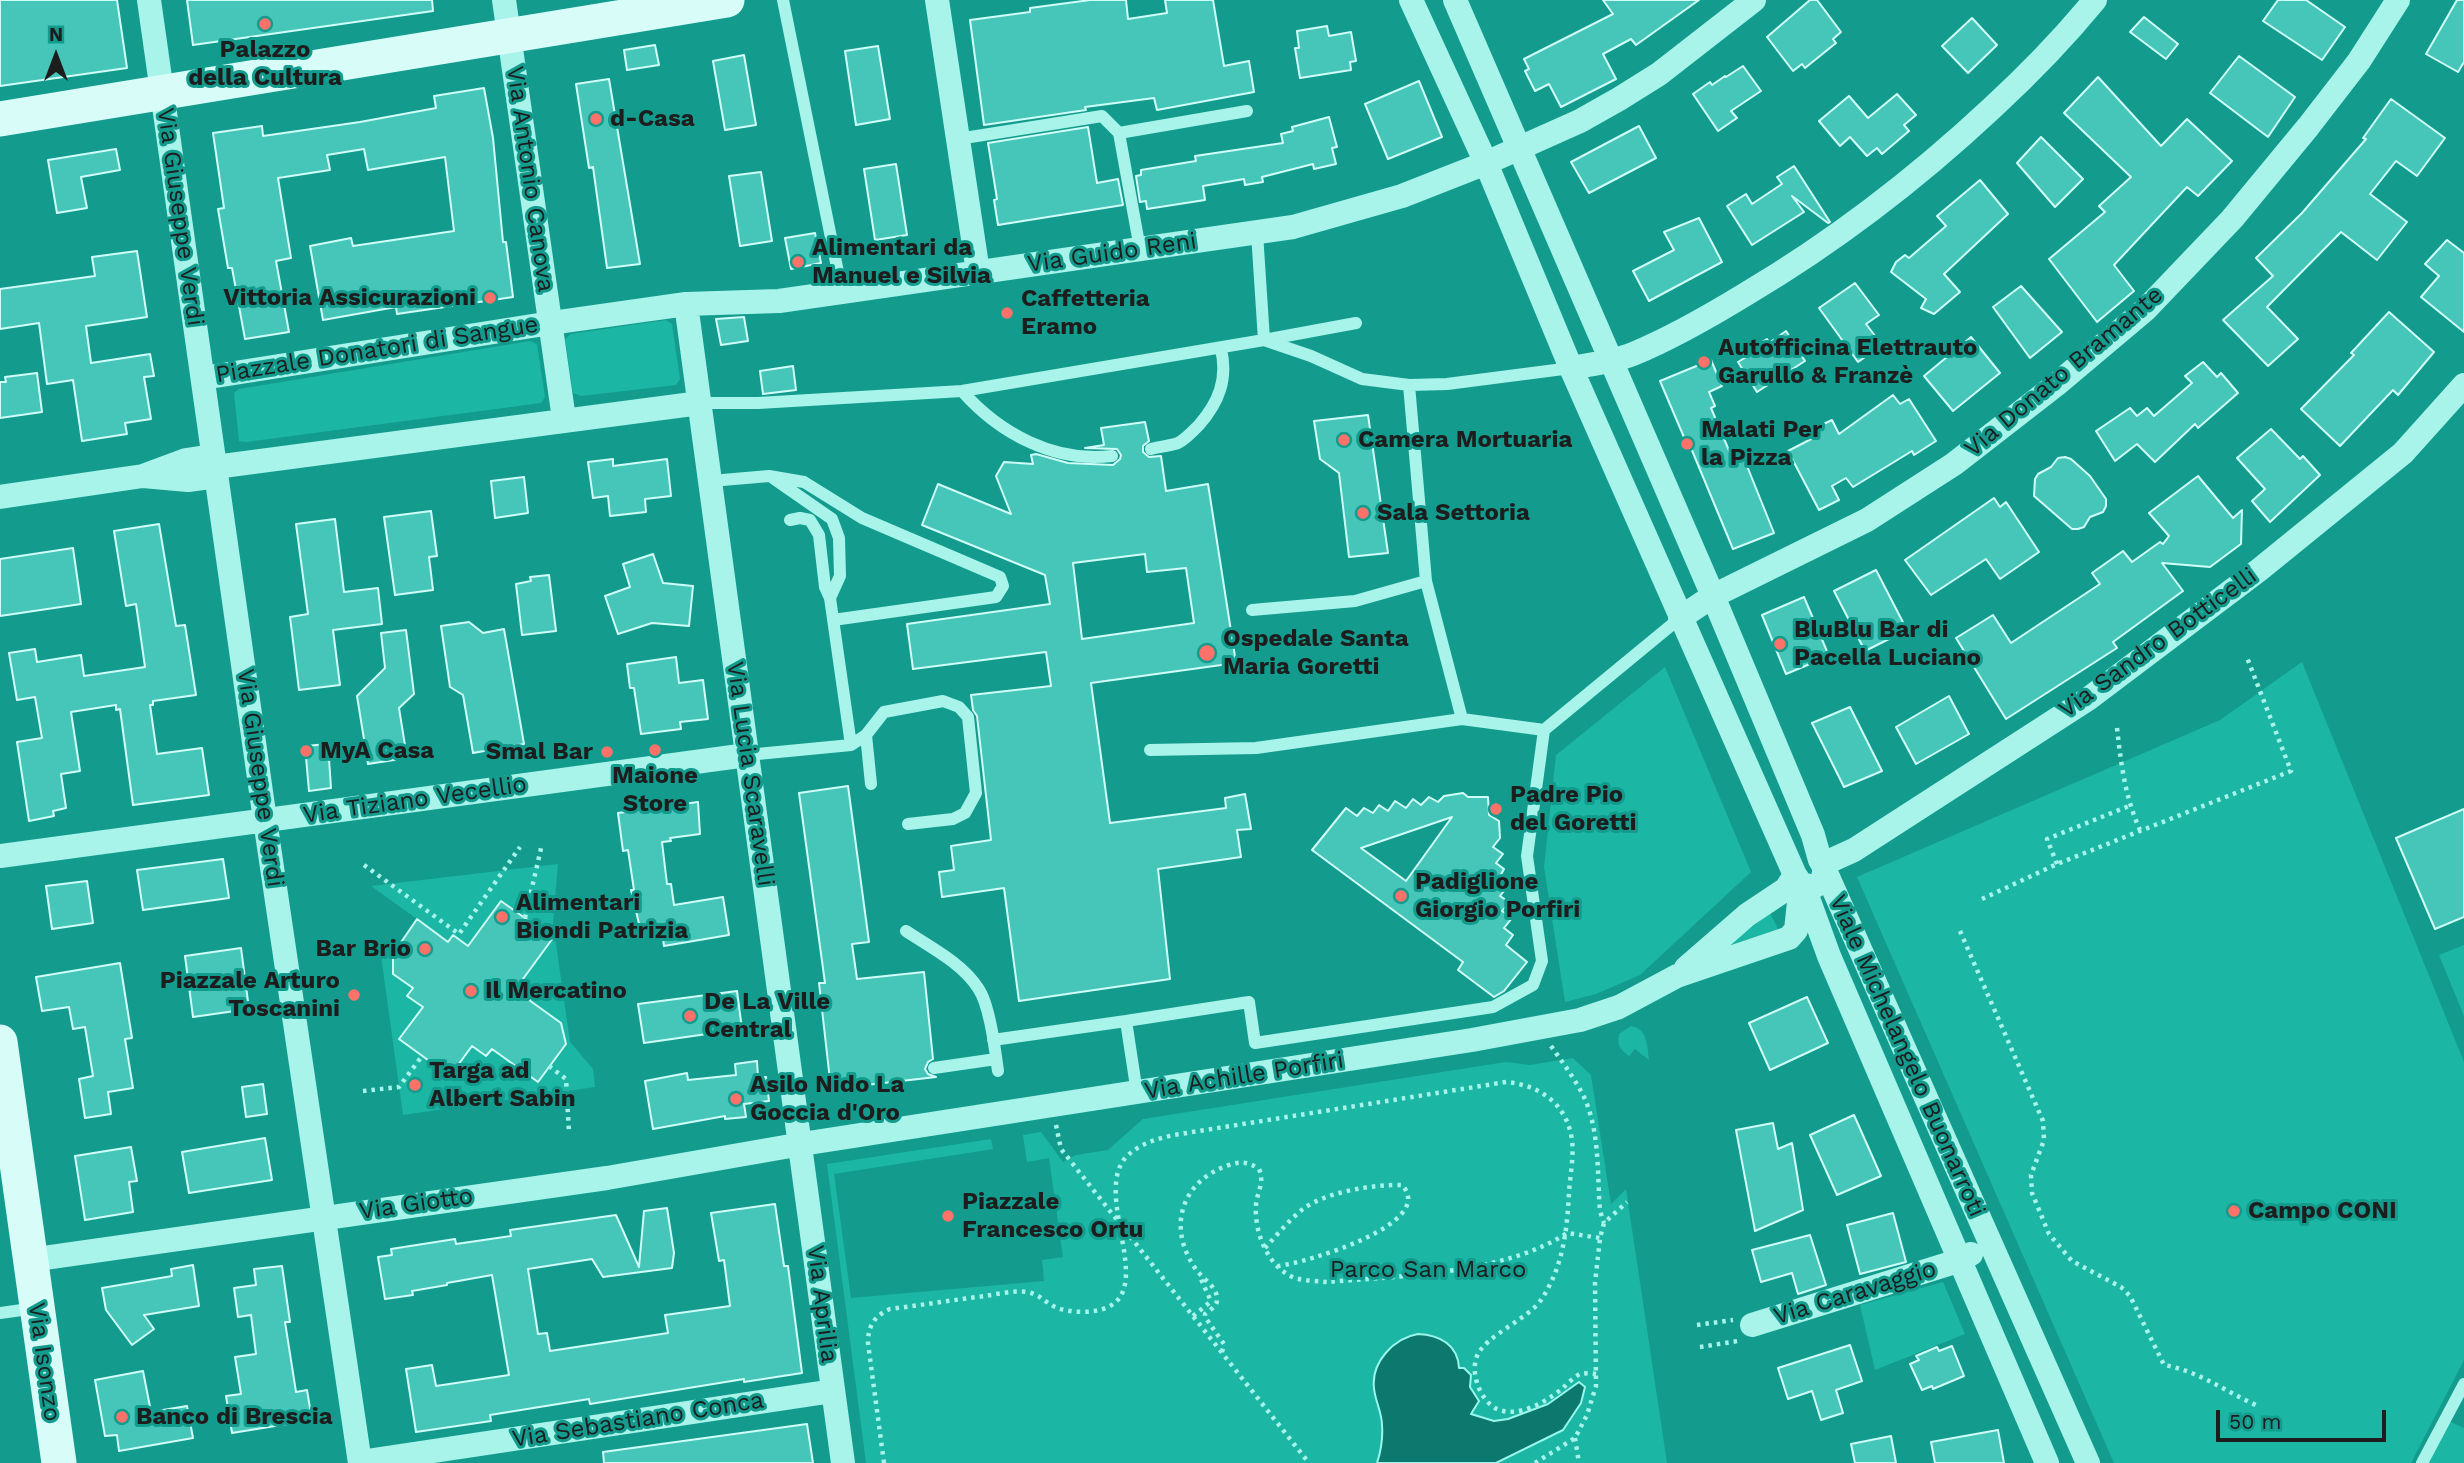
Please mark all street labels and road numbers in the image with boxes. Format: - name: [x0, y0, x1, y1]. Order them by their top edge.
- street label: Via Antonio Canova: [500, 64, 560, 294]
- street label: Via Giuseppe Verdi: [150, 106, 210, 328]
- street label: Via Guido Reni: [1026, 227, 1198, 279]
- street label: Via Donato Bramante: [1959, 281, 2169, 463]
- street label: Piazzale Donatori di Sangue: [214, 310, 540, 390]
- street label: Via Sandro Botticelli: [2053, 562, 2263, 724]
- street label: Via Lucia Scaravelli: [720, 660, 780, 888]
- street label: Via Giuseppe Verdi: [230, 667, 290, 889]
- street label: Via Tiziano Vecellio: [301, 770, 529, 830]
- street label: Viale Michelangelo Buonarroti: [1823, 891, 1991, 1221]
- street label: Via Achille Porfiri: [1142, 1046, 1346, 1106]
- street label: Via Giotto: [357, 1182, 475, 1226]
- street label: Via Aprilia: [801, 1244, 843, 1364]
- street label: Via Caravaggio: [1770, 1255, 1940, 1331]
- street label: Via Isonzo: [21, 1301, 67, 1423]
- street label: Via Sebastiano Conca: [510, 1386, 766, 1454]

